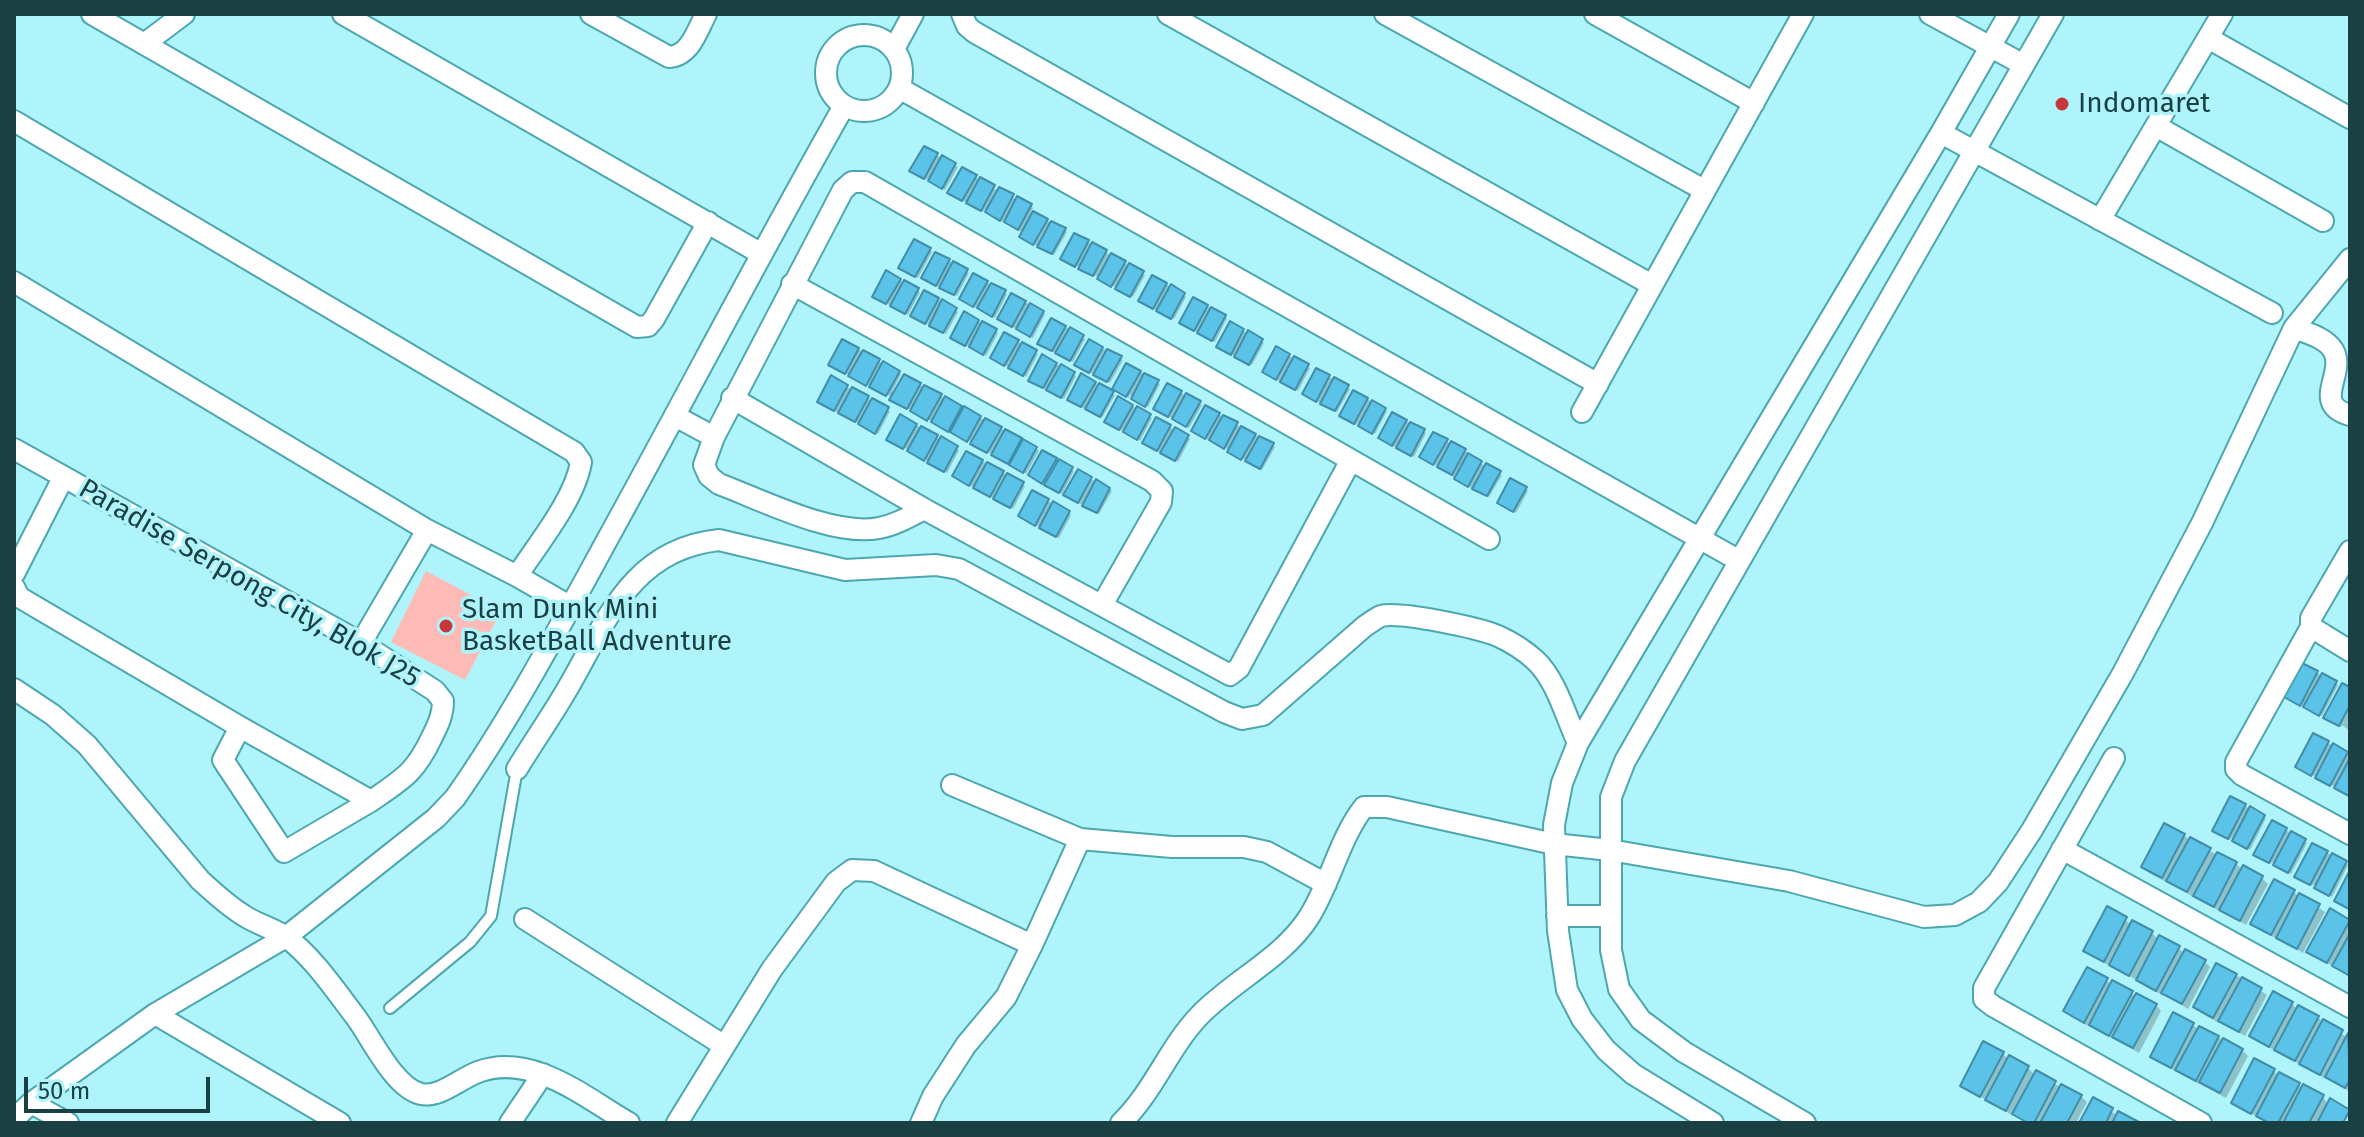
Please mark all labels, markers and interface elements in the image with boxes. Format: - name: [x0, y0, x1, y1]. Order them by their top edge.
- place label: Indomaret: [2078, 87, 2210, 121]
- marker: Indomaret: [2053, 95, 2071, 113]
- street label: Paradise Serpong City, Blok J25: [73, 472, 425, 696]
- place label: Slam Dunk Mini BasketBall Adventure: [462, 593, 732, 659]
- marker: Slam Dunk Mini BasketBall Adventure: [437, 617, 455, 635]
- scale bar: [28, 1061, 214, 1111]
- text: 50 m: [38, 1077, 90, 1105]

